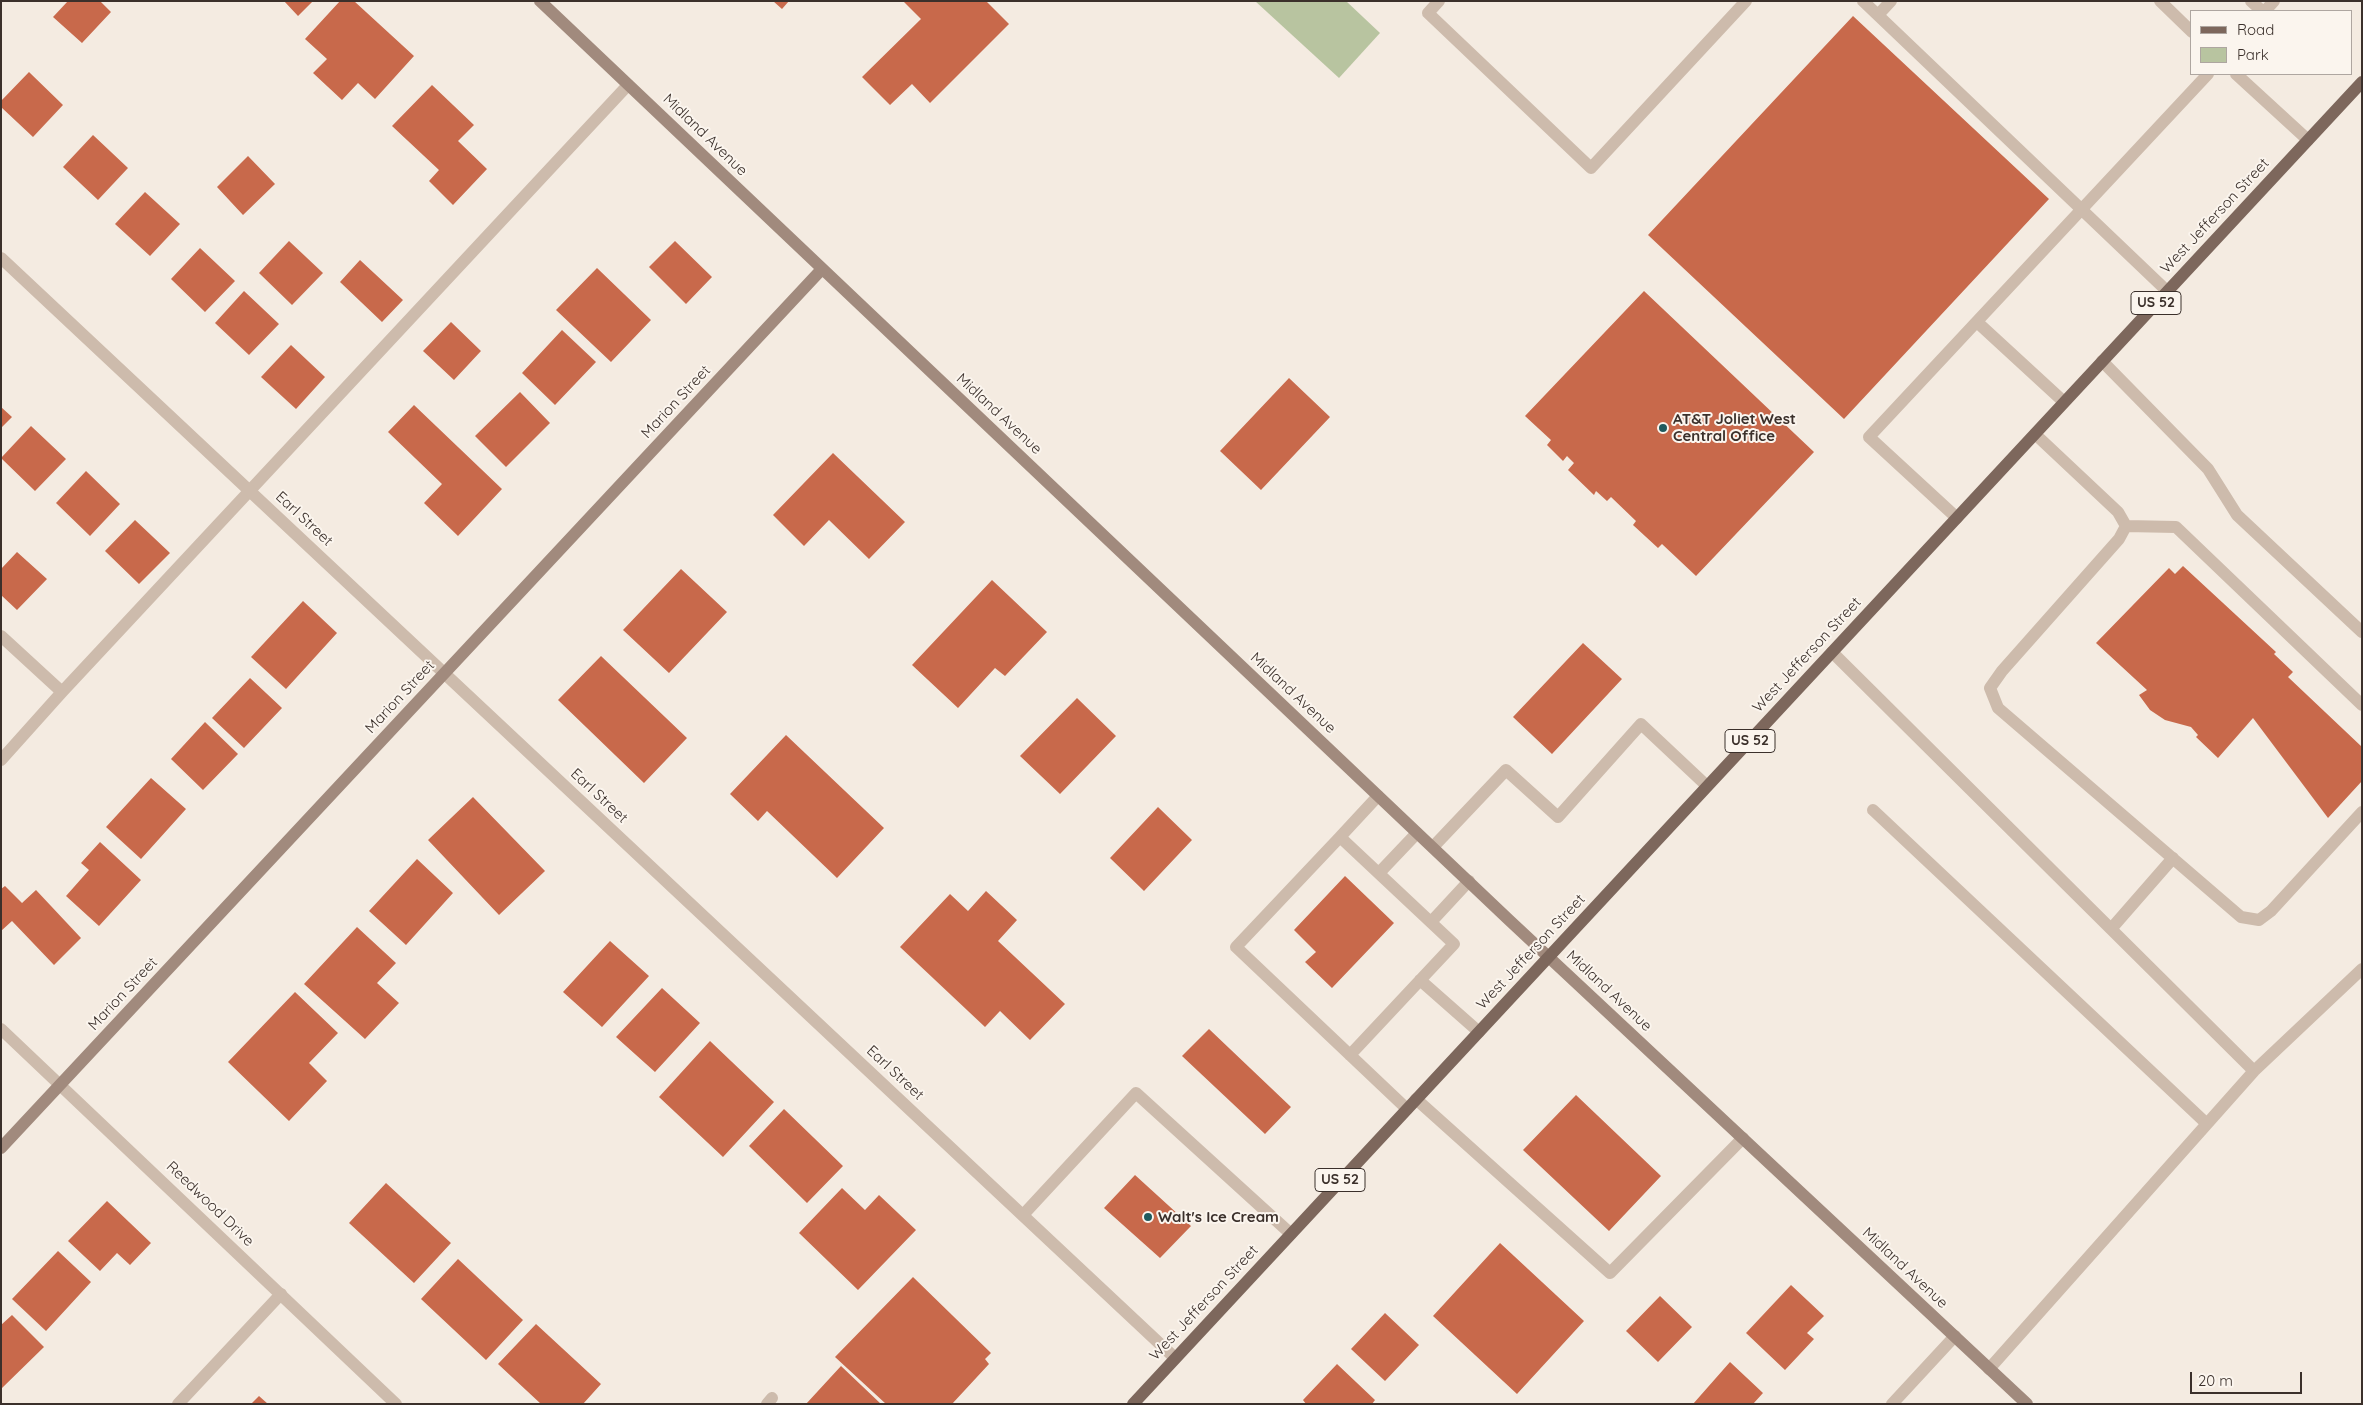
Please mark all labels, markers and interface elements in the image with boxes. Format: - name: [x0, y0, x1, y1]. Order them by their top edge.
- legend: [2190, 10, 2353, 75]
- text: Road: [2237, 20, 2274, 39]
- text: Park: [2237, 45, 2269, 64]
- street label: Midland Avenue: [659, 90, 751, 180]
- street label: West Jefferson Street: [2157, 155, 2273, 277]
- road number: US 52: [2131, 292, 2181, 314]
- street label: Marion Street: [638, 362, 714, 442]
- street label: Midland Avenue: [952, 370, 1046, 458]
- place label: AT&T Joliet West Central Office: [1673, 410, 1796, 445]
- marker: AT&T Joliet West Central Office: [1657, 422, 1669, 434]
- street label: Earl Street: [272, 488, 336, 550]
- street label: West Jefferson Street: [1749, 594, 1865, 716]
- street label: Midland Avenue: [1246, 649, 1340, 737]
- street label: Marion Street: [362, 657, 438, 737]
- road number: US 52: [1725, 729, 1775, 752]
- street label: Earl Street: [567, 765, 631, 827]
- street label: West Jefferson Street: [1473, 891, 1589, 1013]
- street label: Midland Avenue: [1562, 947, 1656, 1035]
- street label: Marion Street: [85, 954, 161, 1034]
- street label: Earl Street: [863, 1042, 927, 1104]
- street label: Reedwood Drive: [162, 1158, 258, 1250]
- road number: US 52: [1315, 1168, 1365, 1192]
- place label: Walt's Ice Cream: [1158, 1208, 1279, 1226]
- marker: Walt's Ice Cream: [1142, 1211, 1154, 1223]
- street label: Midland Avenue: [1858, 1224, 1952, 1312]
- street label: West Jefferson Street: [1146, 1242, 1262, 1364]
- scale bar: [2193, 1362, 2306, 1394]
- text: 20 m: [2198, 1371, 2233, 1390]

